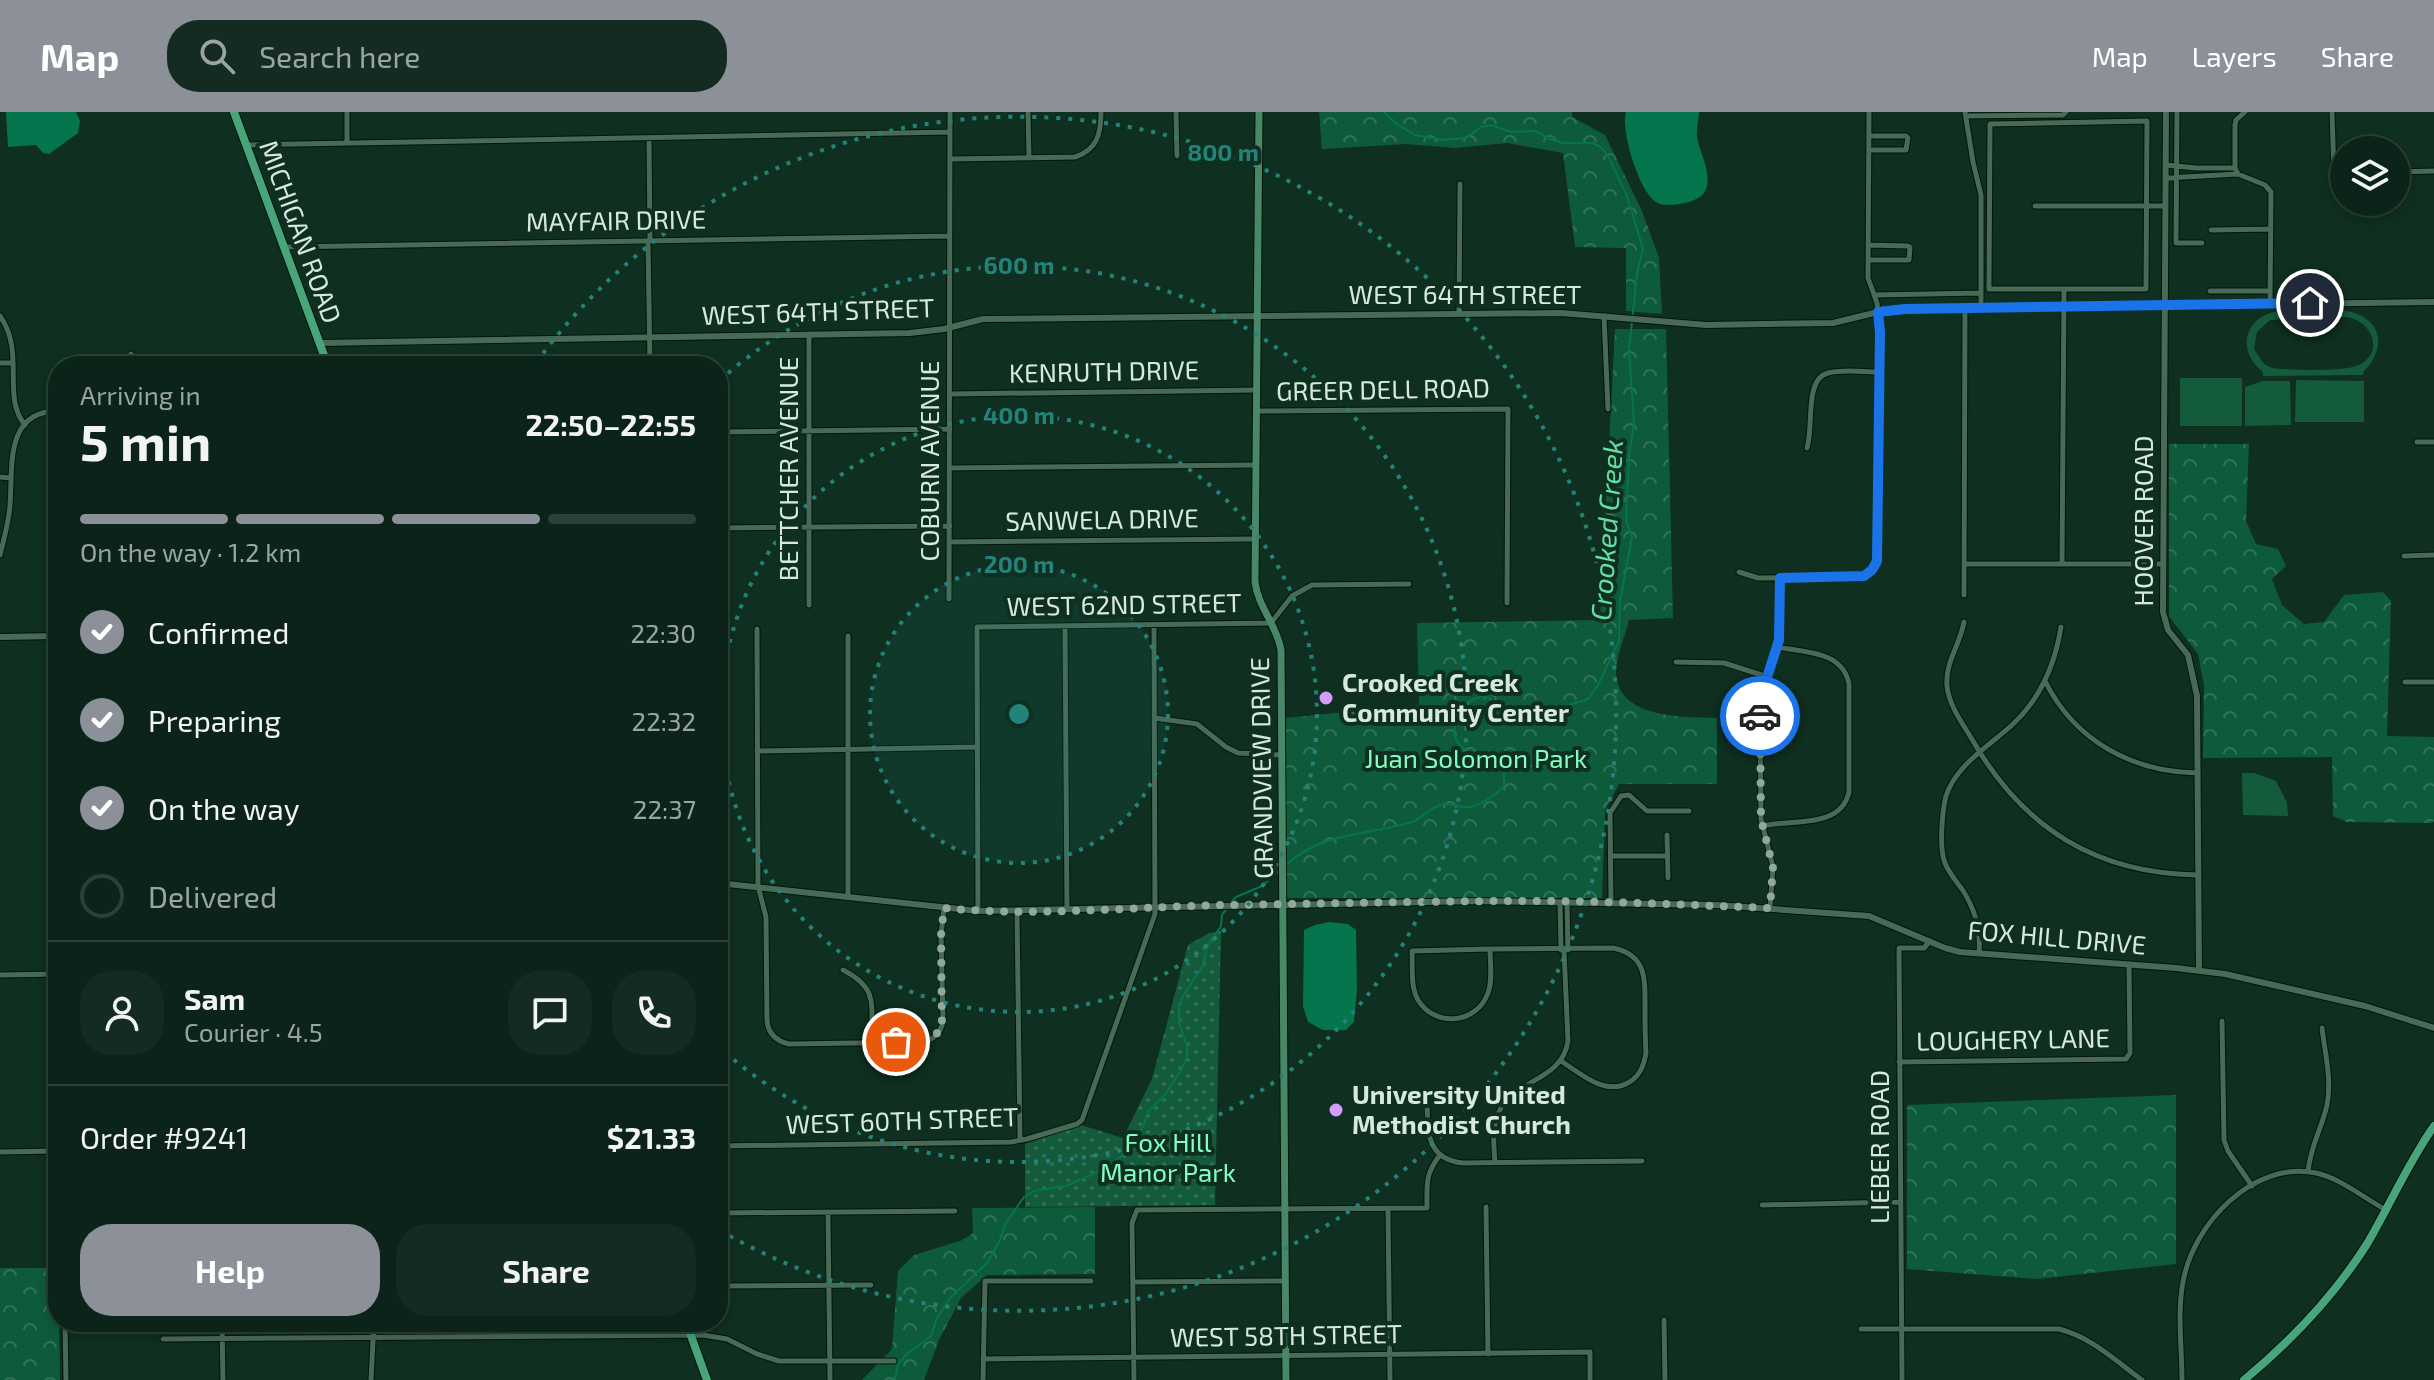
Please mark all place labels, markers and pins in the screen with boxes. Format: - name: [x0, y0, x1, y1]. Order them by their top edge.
- pin: [2276, 269, 2344, 337]
- place label: Crooked Creek Community Center: [1342, 666, 1569, 728]
- marker: Crooked Creek Community Center: [1317, 689, 1335, 707]
- centre of rings: [1005, 700, 1033, 728]
- pin: [862, 1008, 930, 1076]
- place label: University United Methodist Church: [1352, 1078, 1571, 1139]
- marker: University United Methodist Church: [1327, 1101, 1345, 1119]

